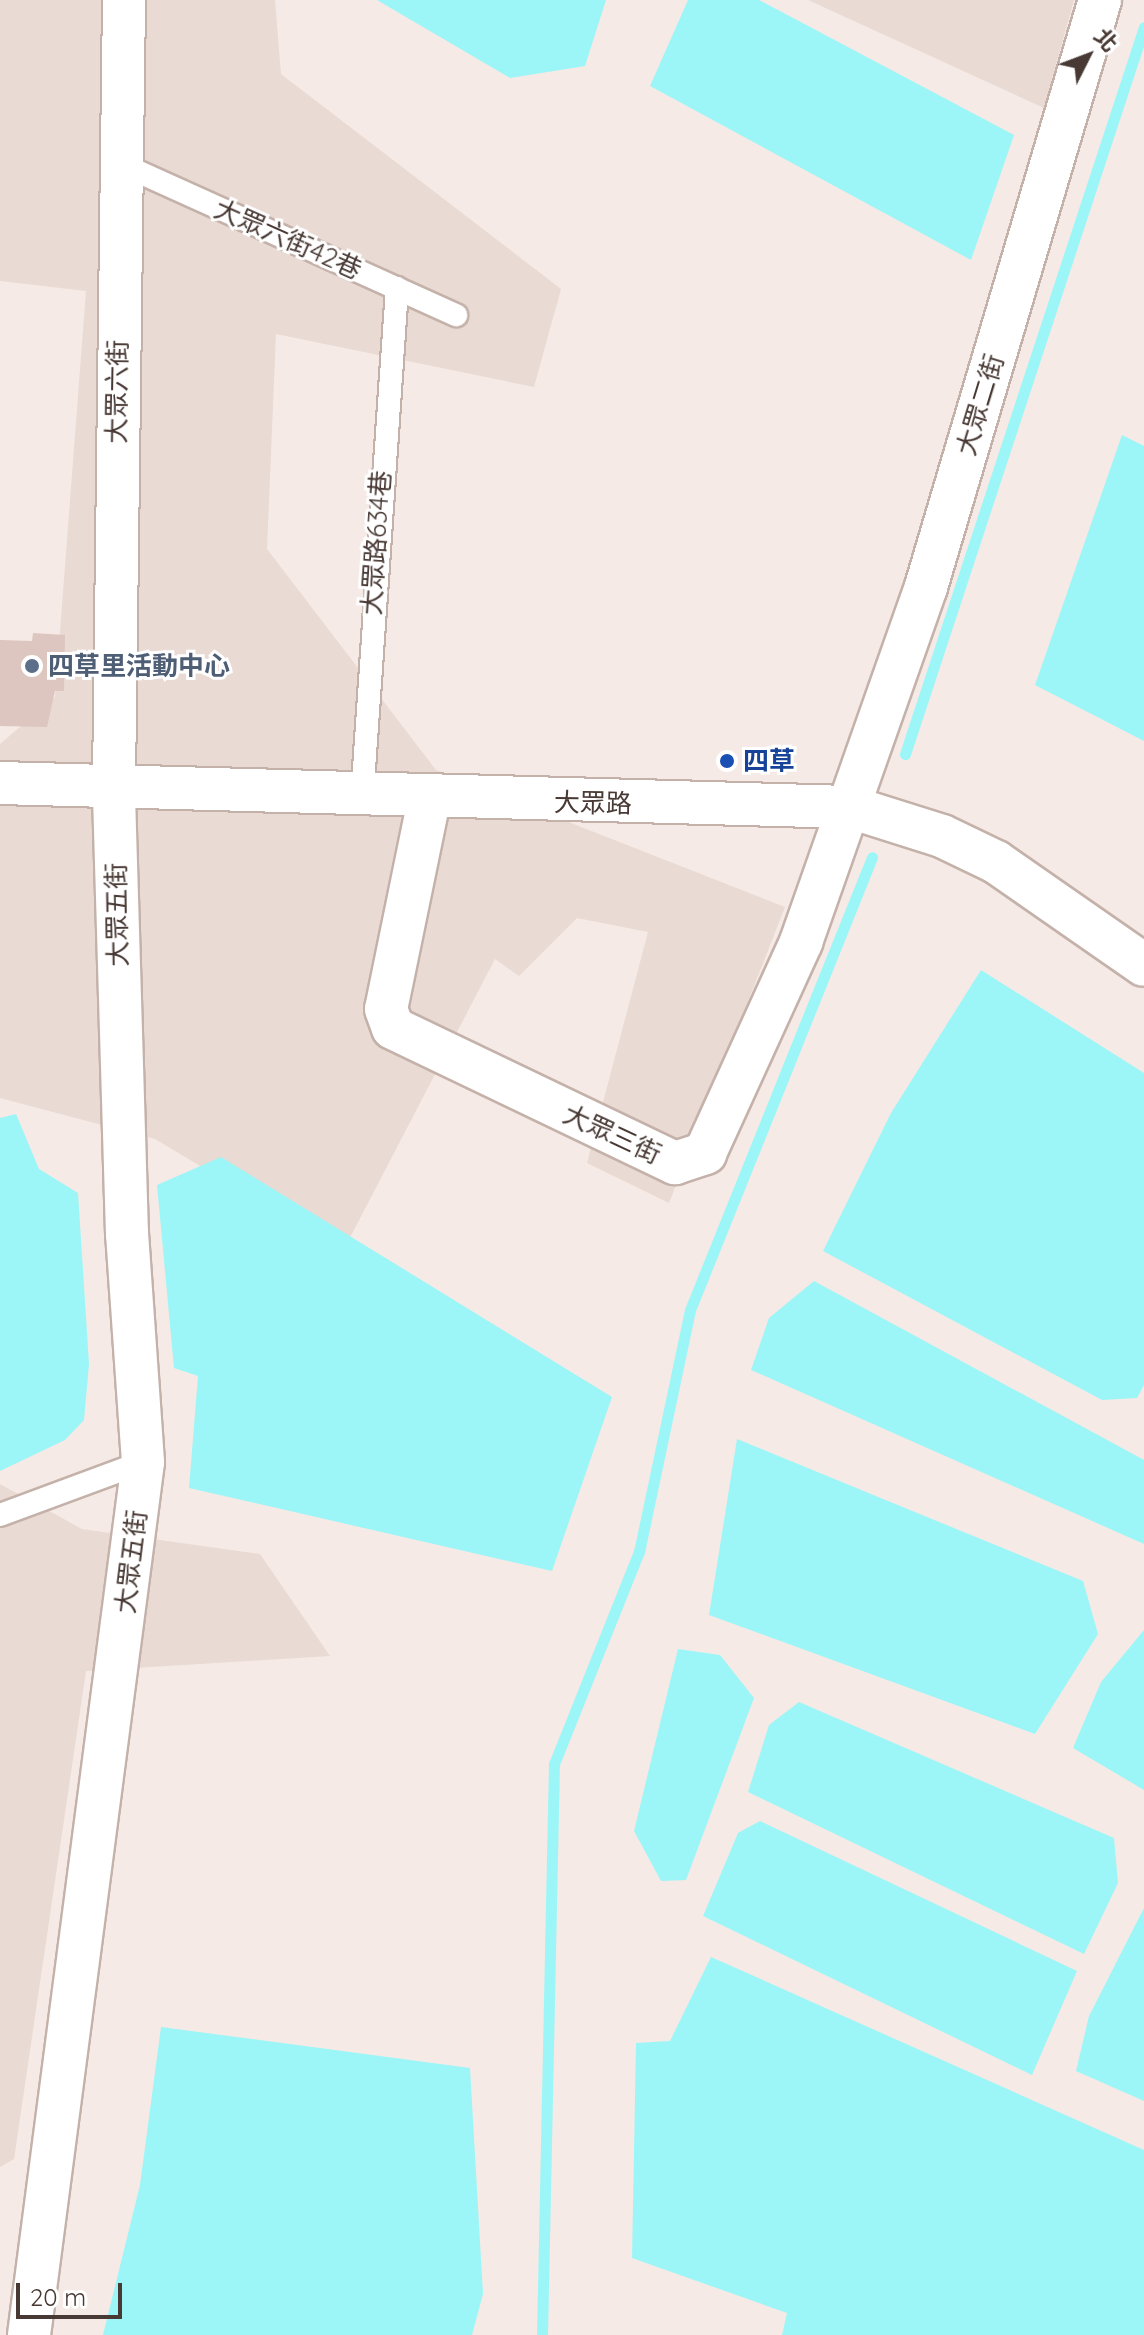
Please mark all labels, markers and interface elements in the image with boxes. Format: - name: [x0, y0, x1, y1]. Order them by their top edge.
- north arrow: [1048, 16, 1128, 96]
- text: 北: [1088, 22, 1124, 57]
- street label: 大眾六街42巷: [209, 193, 367, 285]
- street label: 大眾六街: [100, 340, 134, 444]
- street label: 大眾二街: [950, 351, 1010, 459]
- street label: 大眾路634巷: [355, 469, 397, 617]
- place label: 四草里活動中心: [48, 650, 230, 682]
- marker: 四草里活動中心: [23, 657, 41, 675]
- place label: 四草: [743, 745, 795, 777]
- marker: 四草: [718, 752, 736, 770]
- street label: 大眾路: [554, 787, 632, 819]
- street label: 大眾五街: [100, 863, 134, 967]
- street label: 大眾三街: [558, 1098, 666, 1170]
- street label: 大眾五街: [109, 1508, 153, 1616]
- scale bar: [20, 2267, 126, 2317]
- text: 20 m: [30, 2282, 86, 2312]

